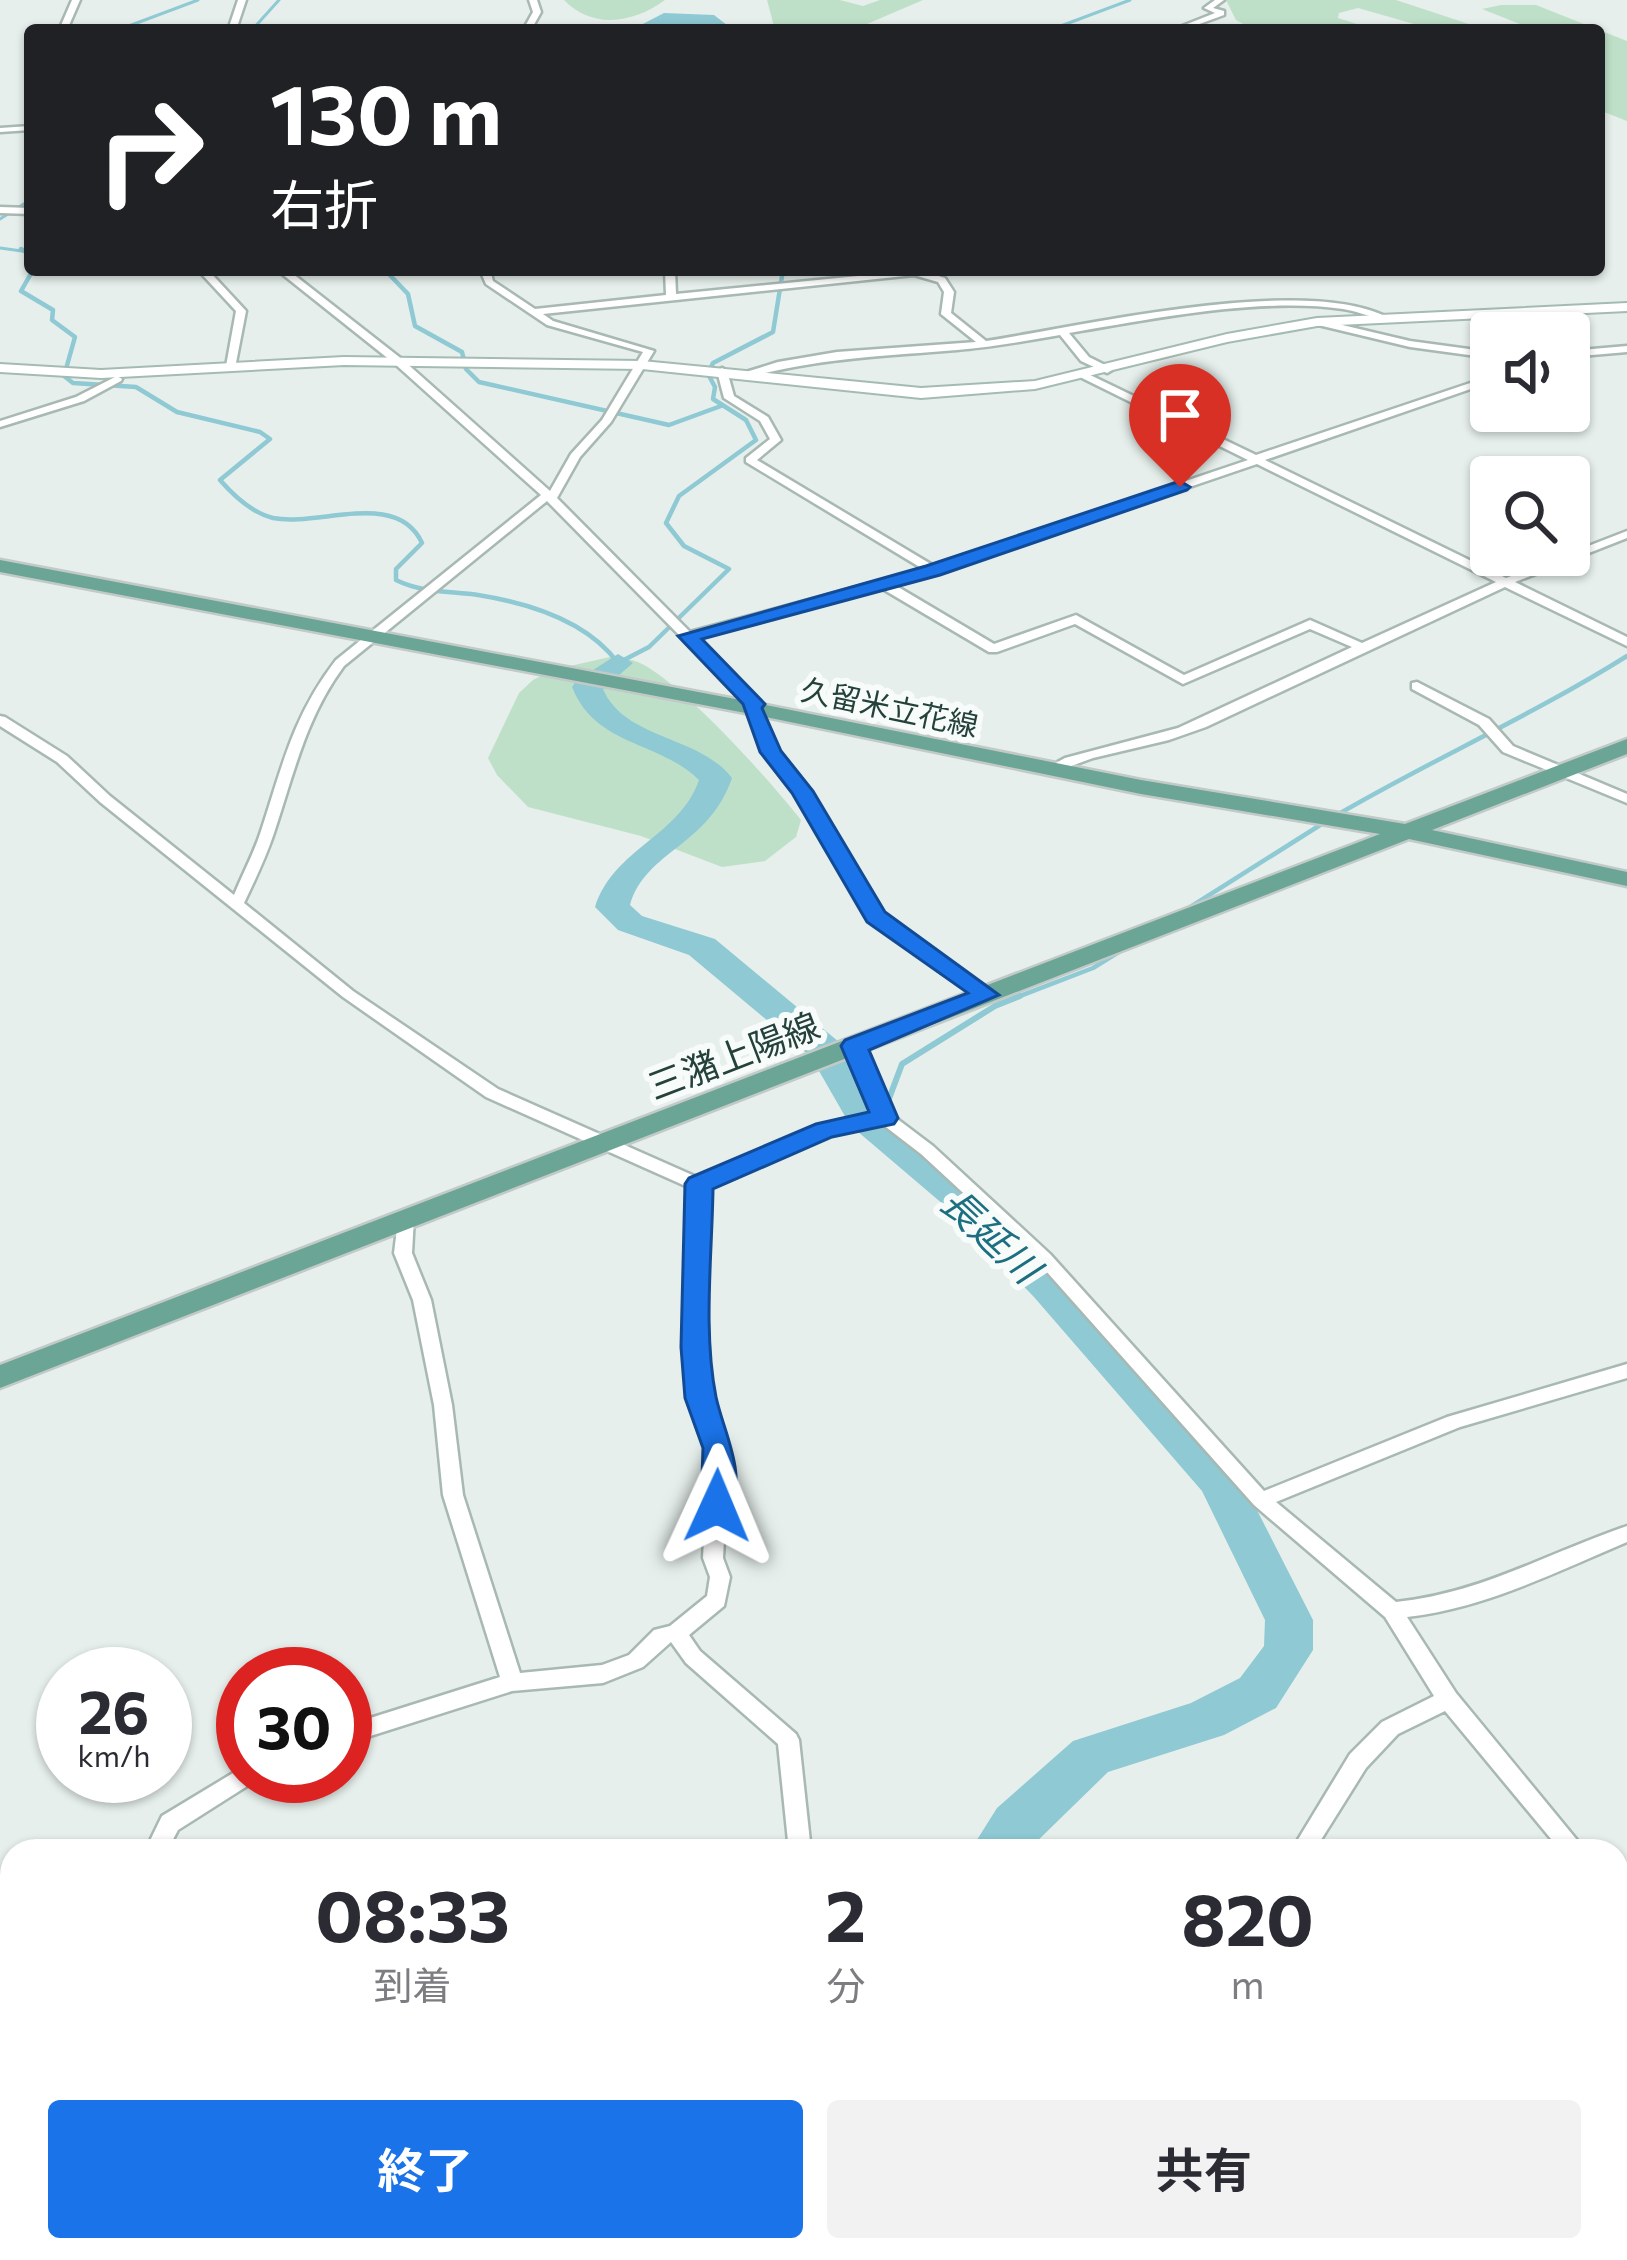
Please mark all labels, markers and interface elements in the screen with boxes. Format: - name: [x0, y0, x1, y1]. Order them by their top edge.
- text: 130 m: [270, 60, 502, 162]
- icon: right: [72, 72, 228, 228]
- text: 右折: [270, 170, 378, 236]
- map controls: [1470, 312, 1590, 576]
- button: sound: [1470, 312, 1590, 432]
- pin: [1129, 364, 1231, 487]
- icon: arrive: [1147, 382, 1213, 448]
- button: search: [1470, 456, 1590, 576]
- street label: 久留米立花線: [798, 669, 982, 743]
- street label: 三潴上陽線: [641, 1001, 825, 1107]
- water label: 長延川: [933, 1177, 1054, 1294]
- position arrow: [654, 1443, 780, 1569]
- speed limit sign: 30: [216, 1647, 372, 1803]
- text: 26: [79, 1673, 149, 1746]
- text: km/h: [78, 1736, 150, 1773]
- text: 08:33: [315, 1869, 510, 1957]
- text: 2: [825, 1869, 866, 1957]
- text: 820: [1181, 1873, 1314, 1961]
- text: m: [1231, 1959, 1265, 2007]
- text: 到着: [374, 1960, 452, 2008]
- text: 分: [826, 1960, 865, 2008]
- button: 終了: [48, 2100, 803, 2238]
- button: 共有: [827, 2100, 1581, 2238]

